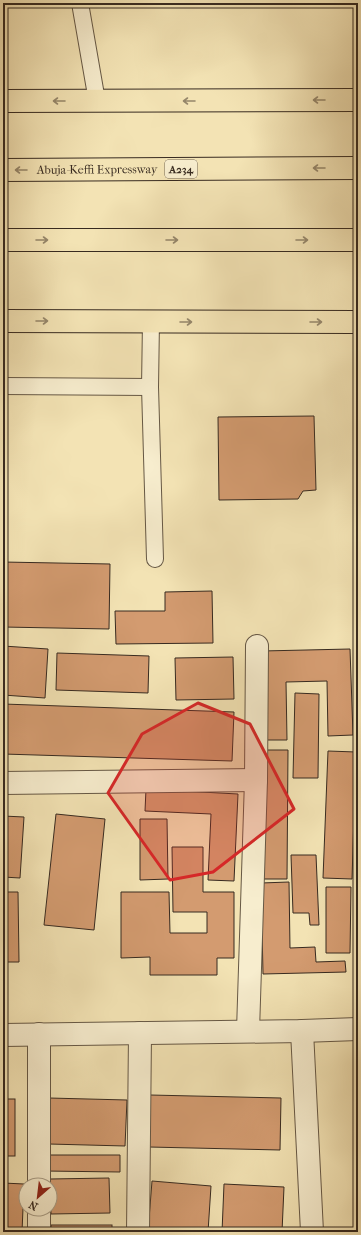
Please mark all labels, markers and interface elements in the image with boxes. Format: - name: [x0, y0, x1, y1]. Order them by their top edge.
- one-way arrow: [313, 96, 326, 104]
- one-way arrow: [53, 97, 66, 105]
- one-way arrow: [183, 97, 196, 105]
- road number: A234: [165, 160, 197, 178]
- street label: Abuja-Keffi Expressway: [36, 162, 158, 177]
- one-way arrow: [313, 164, 326, 172]
- one-way arrow: [15, 166, 28, 174]
- one-way arrow: [35, 236, 48, 244]
- one-way arrow: [165, 236, 178, 244]
- one-way arrow: [295, 236, 308, 244]
- one-way arrow: [35, 317, 48, 325]
- one-way arrow: [179, 318, 192, 326]
- one-way arrow: [309, 318, 322, 326]
- north arrow: [18, 1177, 58, 1217]
- text: N: [26, 1197, 40, 1213]

